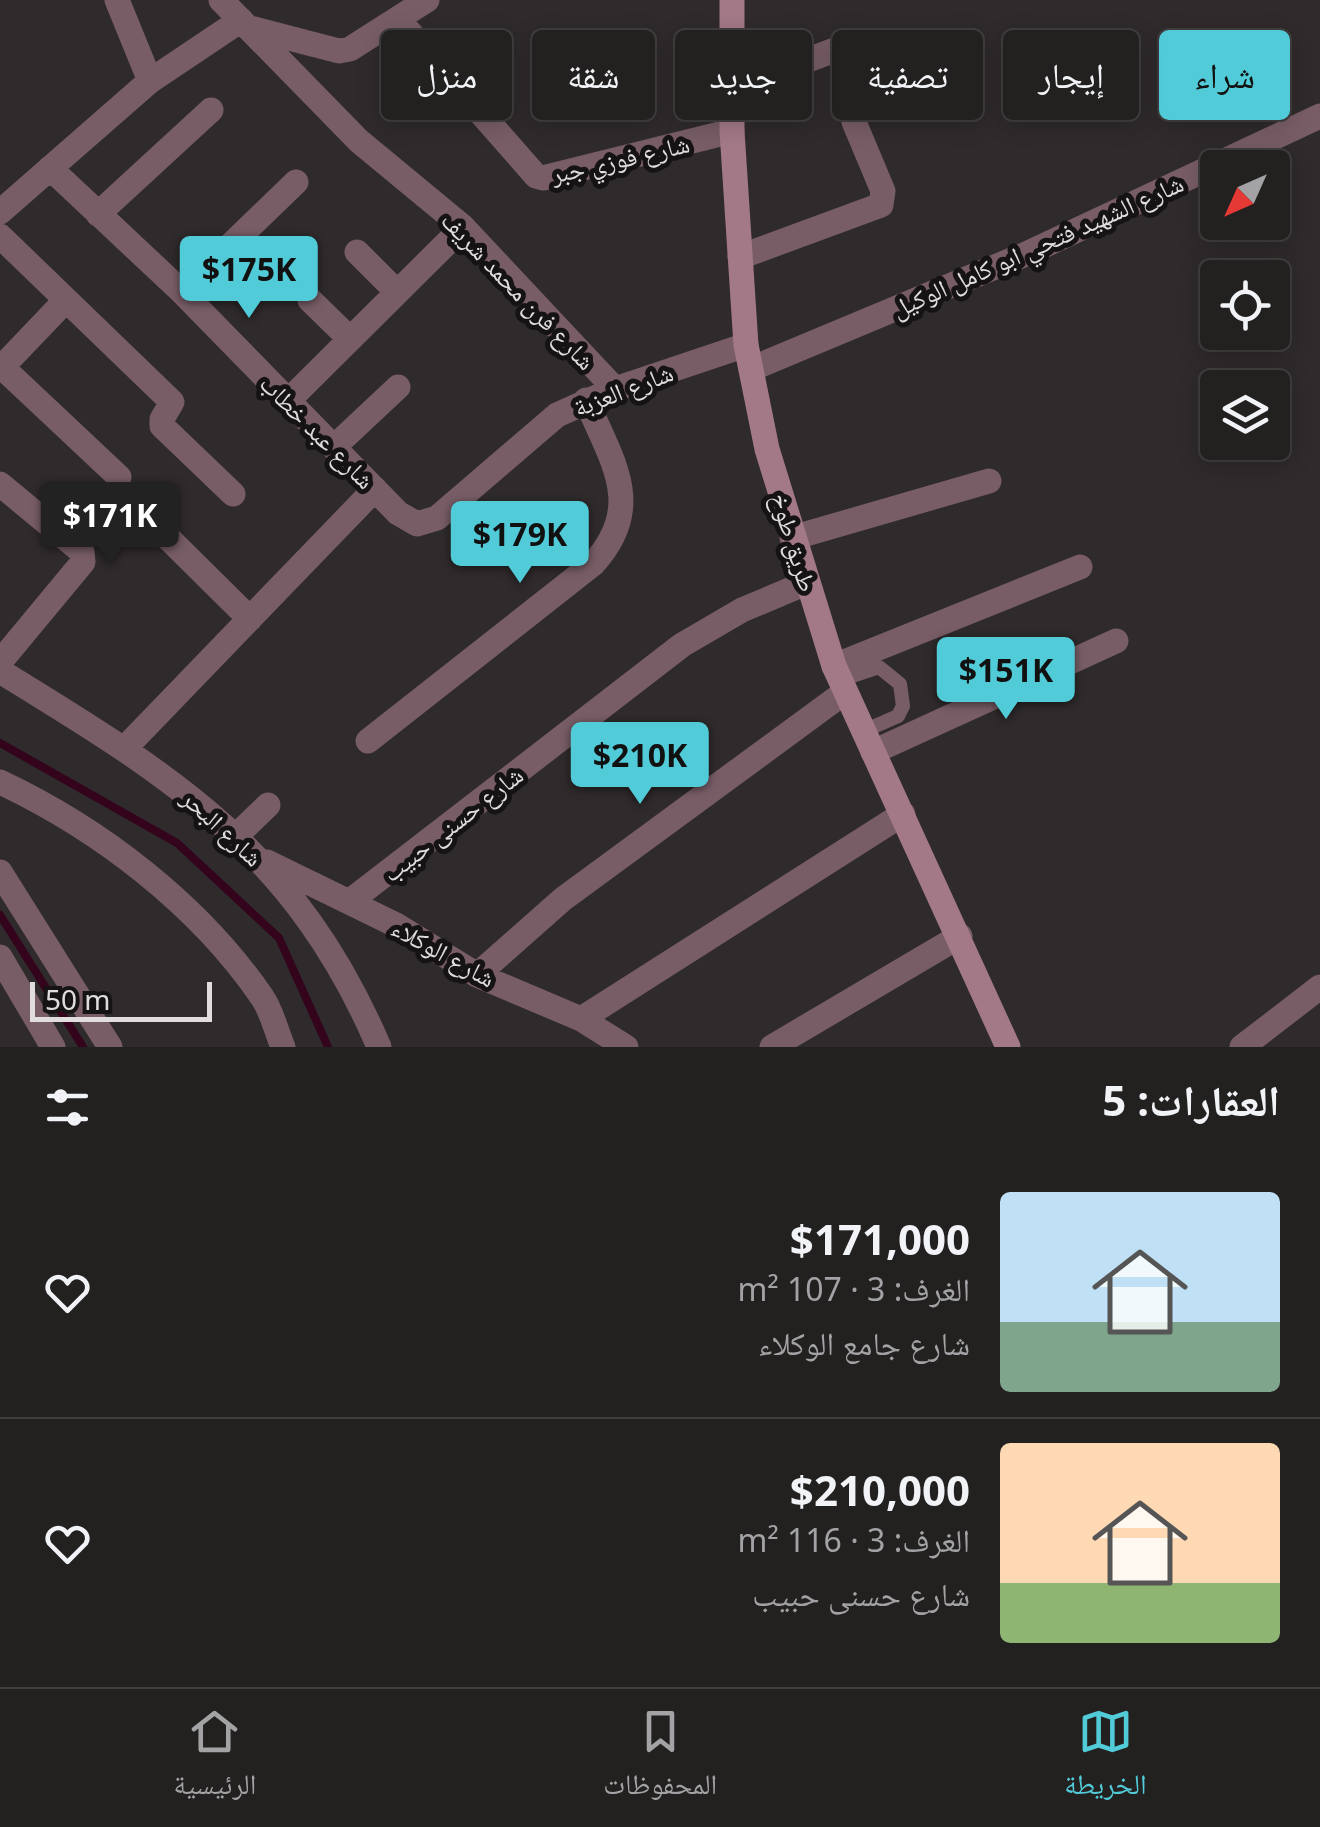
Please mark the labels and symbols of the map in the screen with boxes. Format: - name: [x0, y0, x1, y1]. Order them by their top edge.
- street label: شارع فوزي جبر: [546, 126, 694, 195]
- north arrow: [1200, 150, 1290, 240]
- street label: شارع الشهيد فتحي ابو كامل الوكيل: [886, 165, 1190, 329]
- street label: شارع فرن محمد شريف: [435, 203, 603, 377]
- pin: $175K: [179, 236, 319, 321]
- street label: شارع العزبة: [568, 355, 678, 423]
- street label: شارع عبد خطاب: [253, 366, 383, 496]
- pin: $171K: [40, 482, 180, 567]
- street label: طريق طوخ: [764, 488, 826, 596]
- pin: $179K: [450, 501, 590, 586]
- pin: $151K: [936, 637, 1076, 722]
- pin: $210K: [570, 722, 710, 807]
- street label: شارع حسنى حبيب: [375, 757, 529, 889]
- street label: شارع البحر: [174, 780, 271, 873]
- street label: شارع الوكلاء: [386, 910, 502, 994]
- scale bar: [30, 977, 212, 1021]

